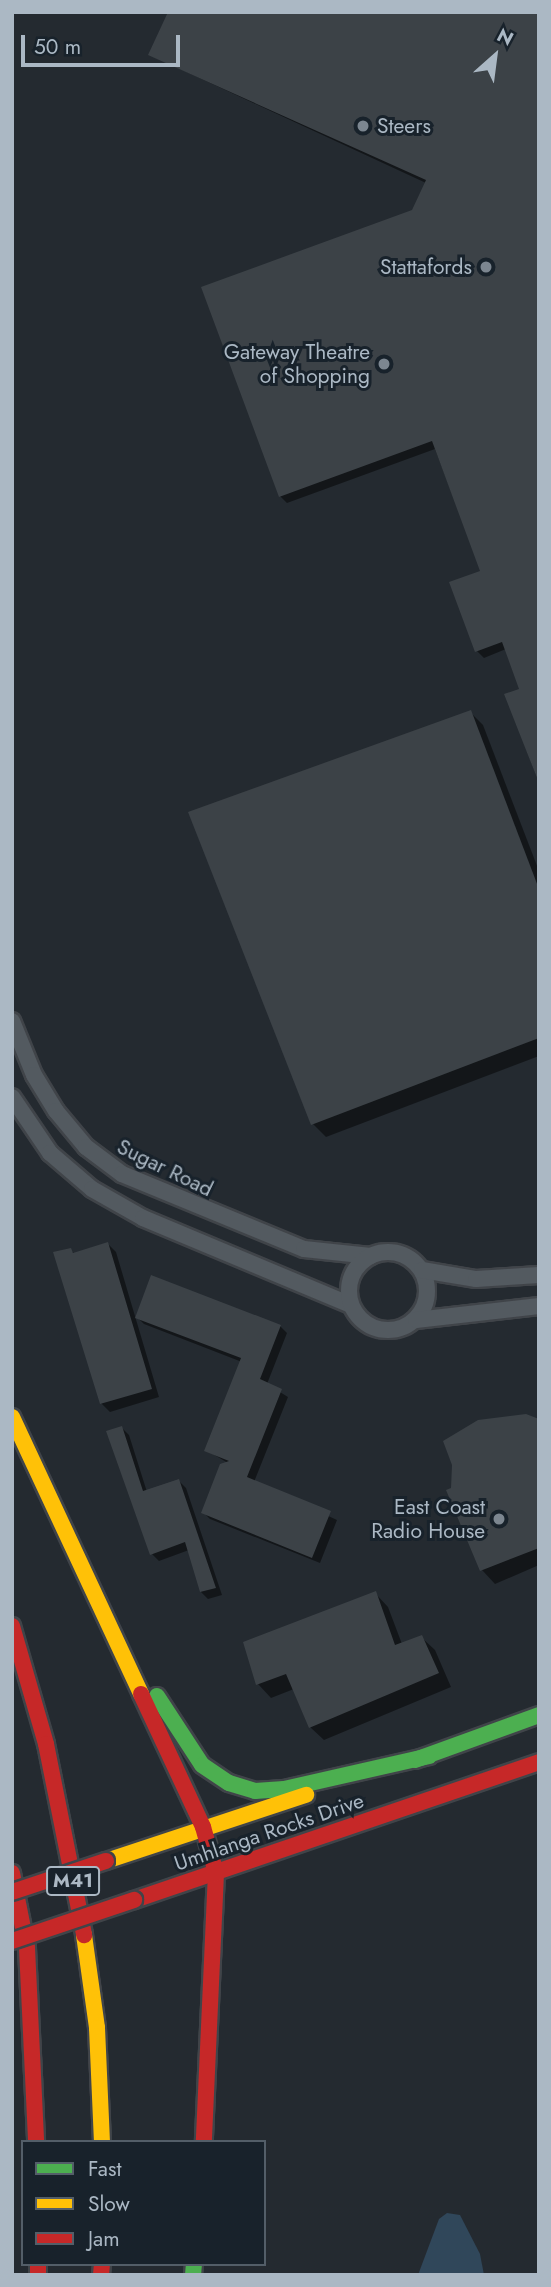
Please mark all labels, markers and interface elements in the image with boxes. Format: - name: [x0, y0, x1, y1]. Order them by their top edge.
- scale bar: [24, 21, 184, 65]
- north arrow: [460, 21, 530, 91]
- text: N: [492, 22, 518, 52]
- text: 50 m: [34, 32, 81, 62]
- place label: Steers: [377, 113, 431, 139]
- marker: Steers: [355, 118, 371, 134]
- place label: Stattafords: [380, 254, 472, 280]
- marker: Stattafords: [478, 259, 494, 275]
- place label: Gateway Theatre of Shopping: [224, 339, 370, 389]
- marker: Gateway Theatre of Shopping: [376, 356, 392, 372]
- street label: Sugar Road: [113, 1134, 217, 1202]
- place label: East Coast Radio House: [371, 1494, 485, 1544]
- marker: East Coast Radio House: [491, 1511, 507, 1527]
- street label: Umhlanga Rocks Drive: [171, 1788, 367, 1876]
- road number: M41: [45, 1866, 101, 1896]
- legend: [21, 2140, 266, 2266]
- text: Fast: [88, 2154, 121, 2184]
- text: Slow: [88, 2189, 130, 2219]
- text: Jam: [88, 2224, 120, 2254]

